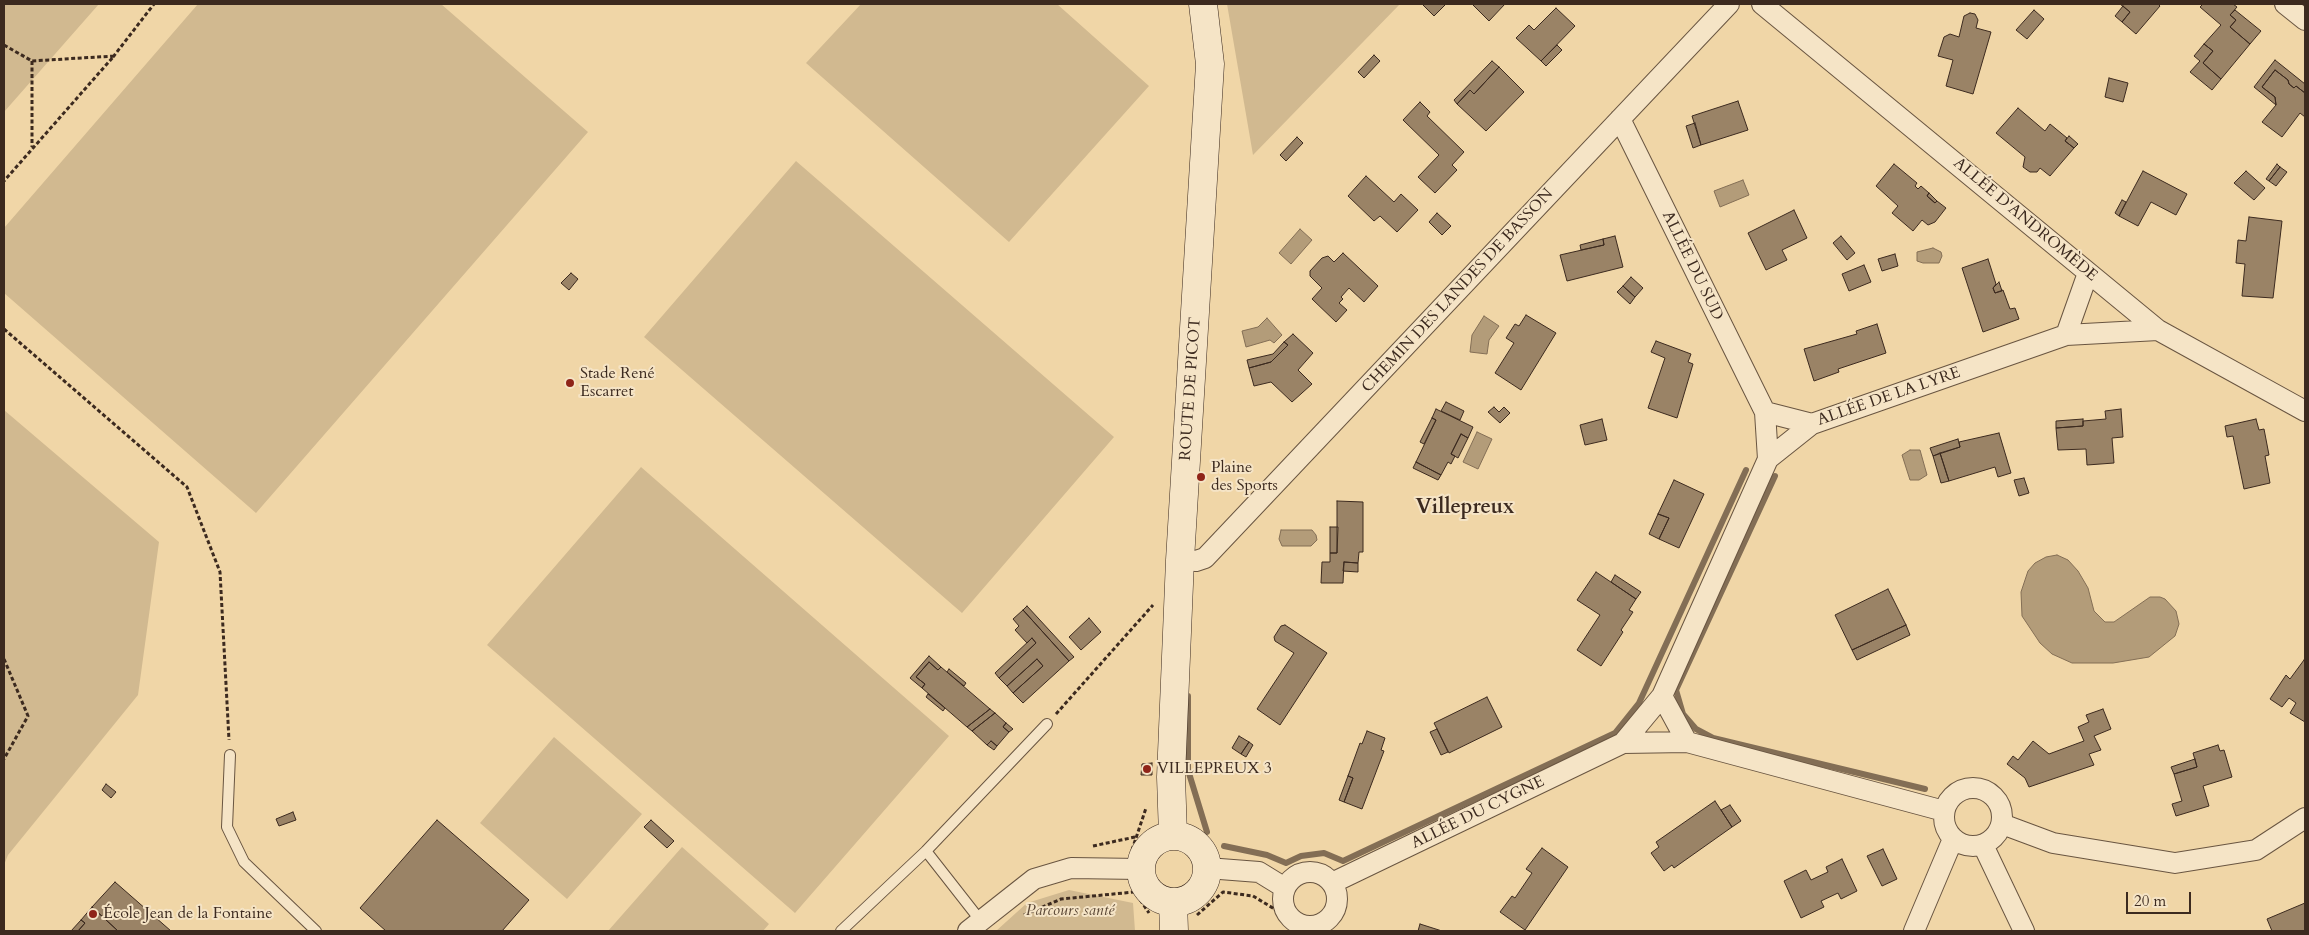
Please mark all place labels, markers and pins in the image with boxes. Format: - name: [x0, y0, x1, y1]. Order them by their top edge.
- place label: Stade René Escarret: [580, 364, 655, 402]
- marker: Stade René Escarret: [564, 377, 576, 389]
- place label: Plaine des Sports: [1211, 458, 1278, 496]
- marker: Plaine des Sports: [1195, 471, 1207, 483]
- place label: VILLEPREUX 3: [1157, 759, 1272, 779]
- marker: VILLEPREUX 3: [1141, 763, 1153, 775]
- place label: École Jean de la Fontaine: [103, 904, 272, 924]
- marker: École Jean de la Fontaine: [87, 908, 99, 920]

